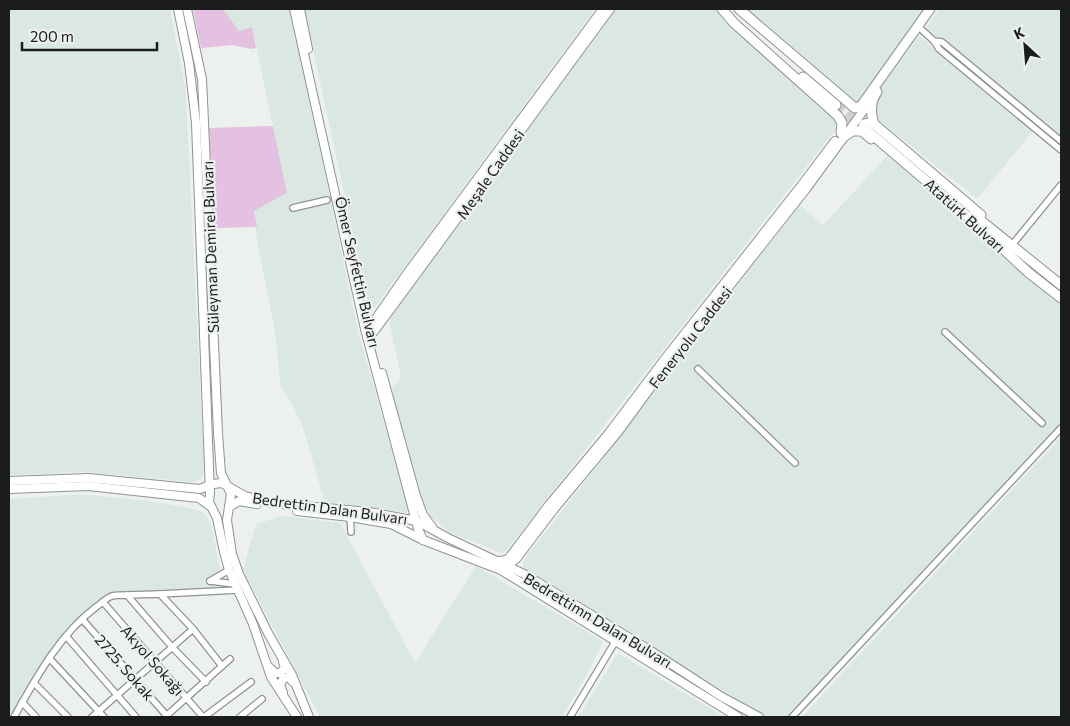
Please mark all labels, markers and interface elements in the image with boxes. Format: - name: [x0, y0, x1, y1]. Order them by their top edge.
- scale bar: [22, 20, 158, 52]
- north arrow: [1000, 20, 1050, 70]
- text: K: [1011, 23, 1027, 43]
- text: 200 m: [30, 27, 74, 45]
- street label: Meşale Caddesi: [452, 126, 528, 222]
- street label: Süleyman Demirel Bulvarı: [198, 161, 222, 333]
- street label: Atatürk Bulvarı: [921, 174, 1009, 256]
- street label: Ömer Seyfettin Bulvarı: [332, 195, 384, 349]
- street label: Feneryolu Caddesi: [645, 283, 735, 391]
- street label: Bedrettin Dalan Bulvarı: [251, 488, 409, 528]
- street label: Bedrettimn Dalan Bulvarı: [521, 569, 675, 671]
- street label: Akyol Sokağı: [118, 621, 188, 699]
- street label: 2725. Sokak: [92, 630, 158, 704]

